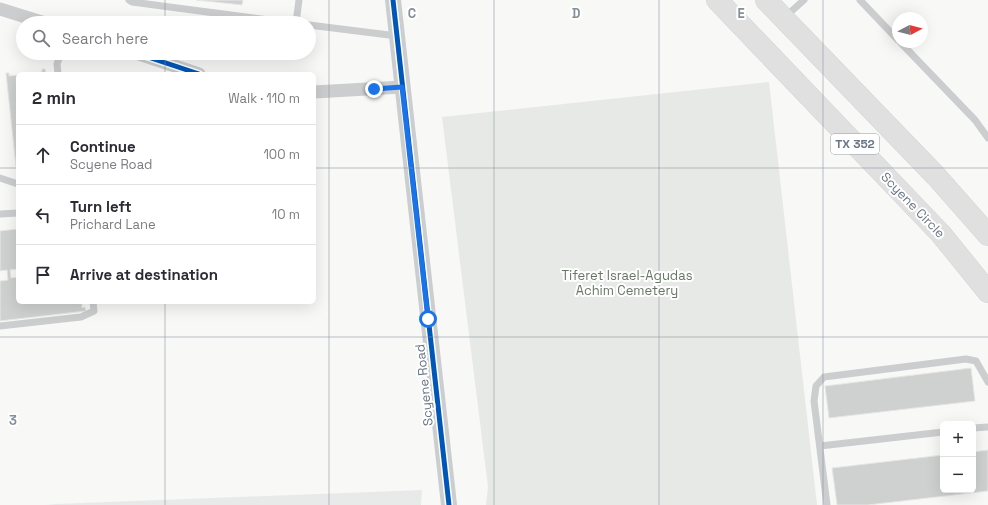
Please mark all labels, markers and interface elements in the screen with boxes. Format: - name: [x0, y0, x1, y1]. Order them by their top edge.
- text: C: [408, 5, 416, 22]
- text: D: [572, 5, 581, 22]
- text: E: [737, 5, 745, 22]
- north arrow: [892, 12, 928, 48]
- search box: [16, 16, 316, 60]
- icon: search: [30, 27, 52, 49]
- text: Search here: [62, 29, 148, 48]
- route end: [365, 80, 383, 98]
- text: 2 min: [32, 87, 76, 109]
- text: Walk · 110 m: [228, 90, 300, 107]
- road number: TX 352: [831, 134, 879, 154]
- text: Continue: [70, 137, 136, 156]
- icon: ahead: [32, 144, 54, 166]
- text: 100 m: [263, 146, 300, 163]
- text: Scyene Road: [70, 156, 152, 173]
- street label: Scyene Circle: [877, 168, 949, 242]
- text: Turn left: [70, 197, 132, 216]
- icon: left: [32, 204, 54, 226]
- text: 10 m: [272, 206, 300, 223]
- text: Prichard Lane: [70, 216, 156, 233]
- icon: arrive: [32, 264, 54, 286]
- text: Arrive at destination: [70, 265, 218, 284]
- park label: Tiferet Israel-Agudas Achim Cemetery: [561, 267, 693, 299]
- route start: [419, 310, 437, 328]
- street label: Scyene Road: [411, 343, 437, 427]
- text: 3: [9, 412, 17, 429]
- map controls: [940, 421, 976, 493]
- button: +: [940, 421, 976, 457]
- button: −: [940, 457, 976, 493]

